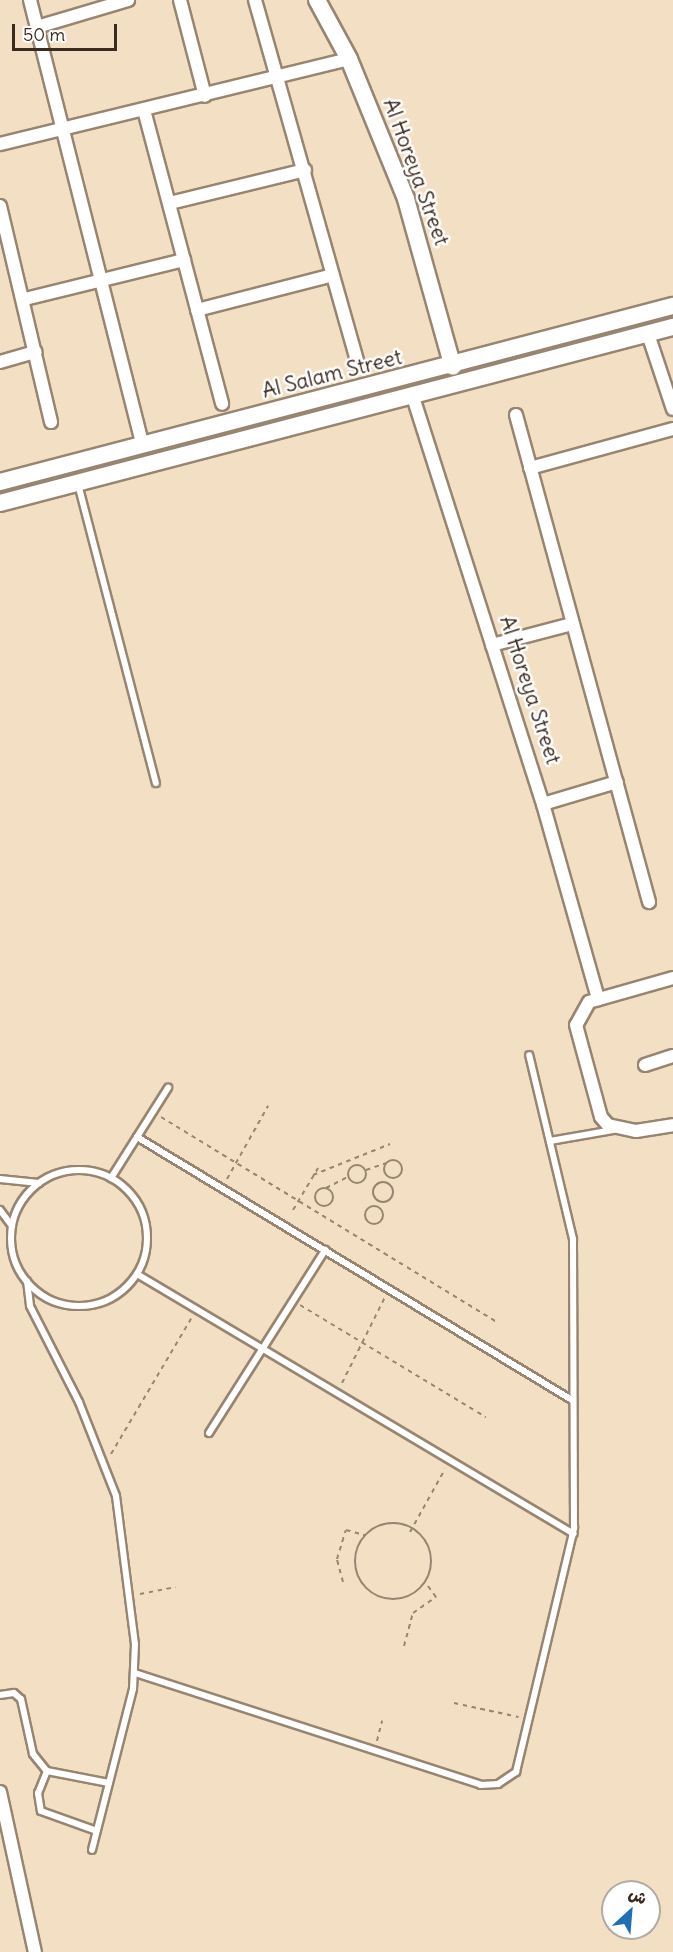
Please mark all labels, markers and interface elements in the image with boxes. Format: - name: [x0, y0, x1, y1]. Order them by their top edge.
- scale bar: [15, 12, 120, 50]
- text: 50 m: [23, 23, 65, 46]
- street label: Al Horeya Street: [378, 95, 454, 249]
- street label: Al Salam Street: [260, 344, 404, 404]
- street label: Al Horeya Street: [494, 613, 566, 767]
- north arrow: [601, 1880, 661, 1940]
- text: ش: [626, 1883, 650, 1908]

